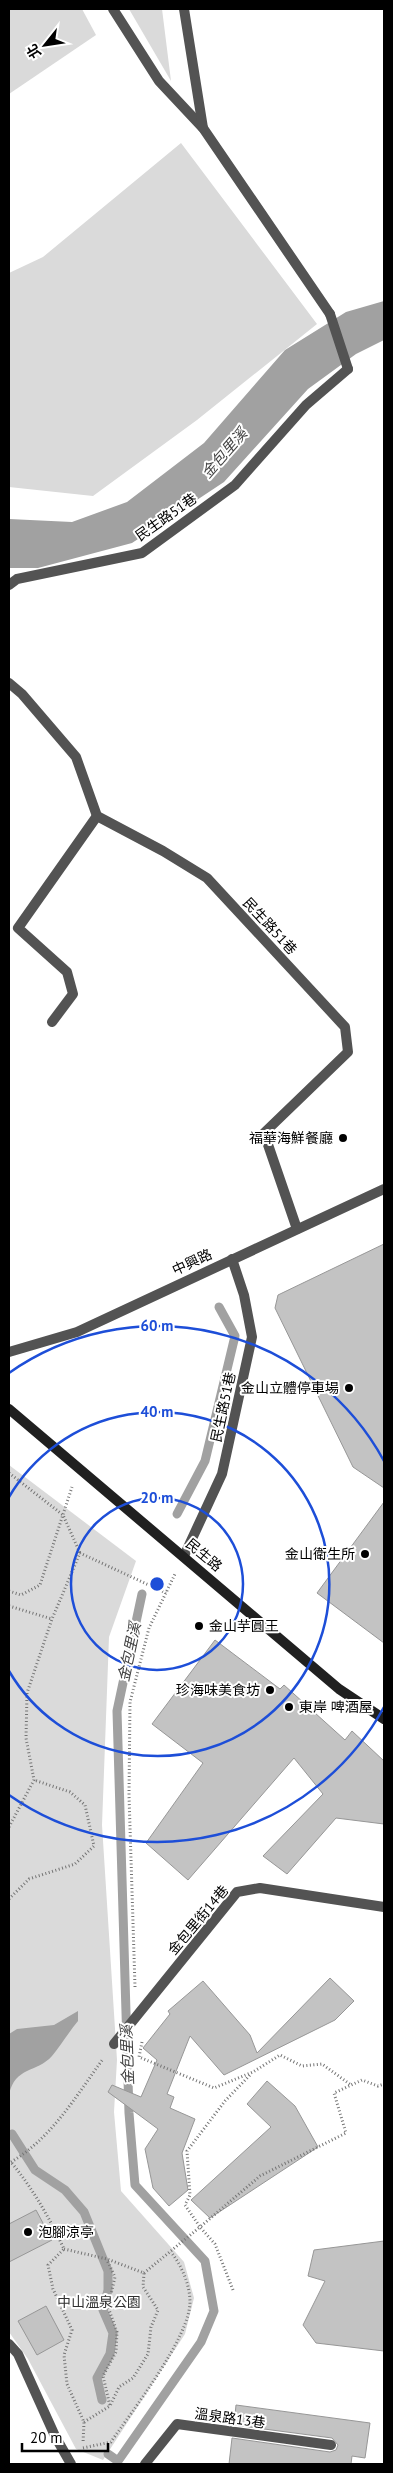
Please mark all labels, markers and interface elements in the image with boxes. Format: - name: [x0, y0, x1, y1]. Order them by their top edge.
- north arrow: [20, 20, 70, 70]
- text: 北: [22, 41, 45, 62]
- water label: 金包里溪: [197, 423, 252, 482]
- street label: 民生路51巷: [132, 489, 200, 545]
- street label: 民生路51巷: [239, 894, 301, 958]
- place label: 福華海鮮餐廳: [249, 1129, 333, 1147]
- marker: 福華海鮮餐廳: [337, 1132, 349, 1144]
- street label: 中興路: [169, 1245, 215, 1279]
- text: 60 m: [141, 1316, 173, 1335]
- street label: 民生路51巷: [207, 1370, 239, 1444]
- place label: 金山立體停車場: [241, 1379, 339, 1397]
- marker: 金山立體停車場: [343, 1382, 355, 1394]
- text: 40 m: [141, 1402, 173, 1421]
- text: 20 m: [141, 1488, 173, 1507]
- street label: 民生路: [182, 1535, 226, 1575]
- place label: 金山衛生所: [285, 1545, 355, 1563]
- marker: 金山衛生所: [359, 1548, 371, 1560]
- centre of rings: [148, 1575, 166, 1593]
- place label: 金山芋圓王: [209, 1617, 279, 1635]
- water label: 金包里溪: [113, 1619, 145, 1683]
- marker: 金山芋圓王: [193, 1620, 205, 1632]
- place label: 珍海味美食坊: [176, 1681, 260, 1699]
- marker: 珍海味美食坊: [264, 1684, 276, 1696]
- place label: 東岸 啤酒屋: [299, 1698, 373, 1716]
- marker: 東岸 啤酒屋: [283, 1701, 295, 1713]
- street label: 金包里街14巷: [164, 1882, 232, 1958]
- water label: 金包里溪: [116, 2023, 138, 2085]
- place label: 泡腳涼亭: [38, 2223, 94, 2241]
- marker: 泡腳涼亭: [22, 2226, 34, 2238]
- park label: 中山溫泉公園: [57, 2293, 141, 2311]
- street label: 溫泉路13巷: [193, 2404, 267, 2432]
- scale bar: [22, 2420, 109, 2452]
- text: 20 m: [30, 2428, 63, 2447]

